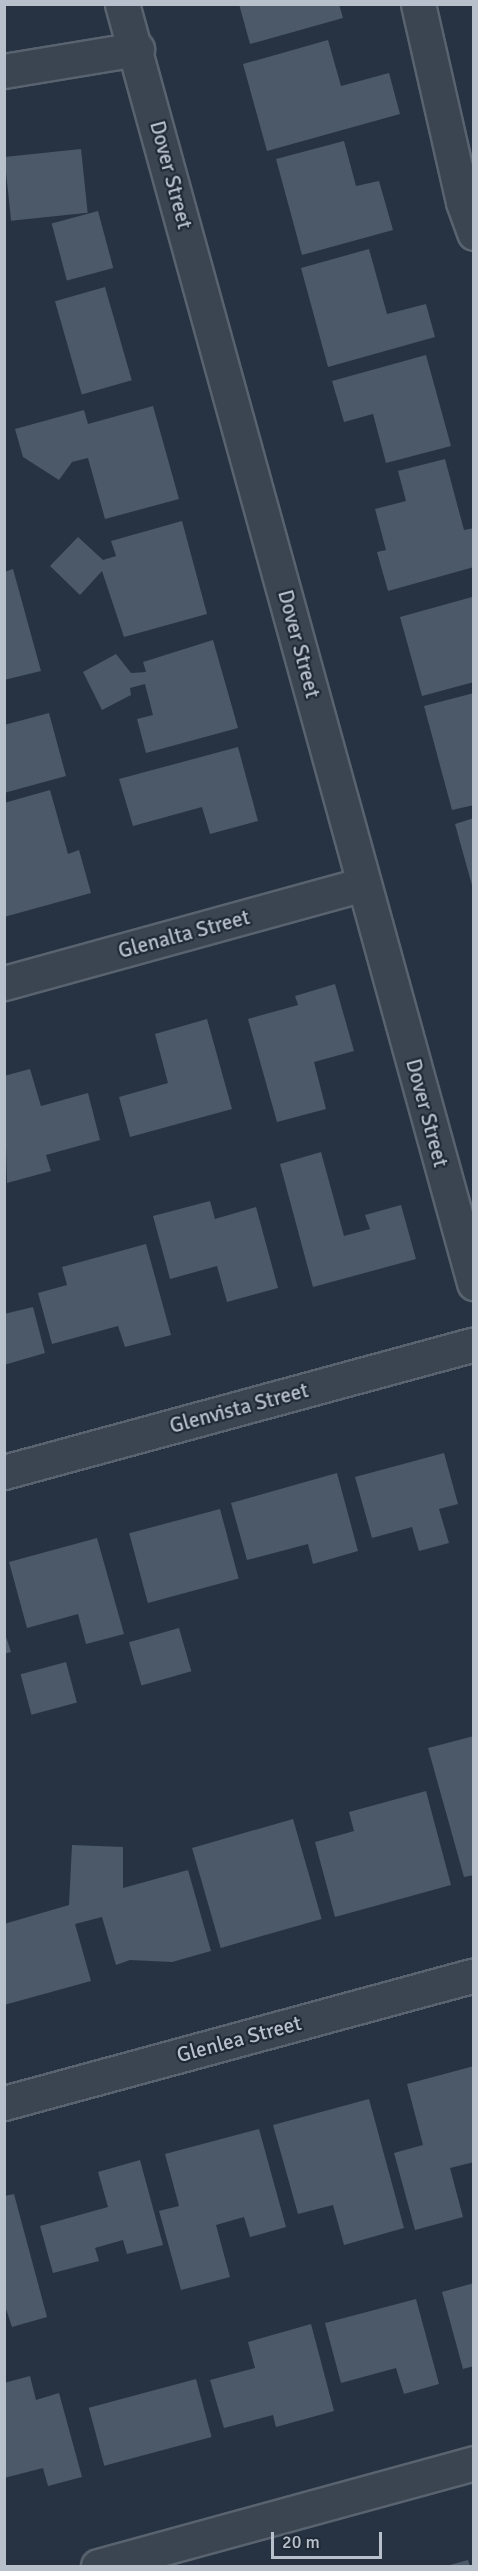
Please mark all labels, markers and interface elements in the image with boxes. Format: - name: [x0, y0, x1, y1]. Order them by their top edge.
- street label: Dover Street: [144, 118, 198, 232]
- street label: Dover Street: [272, 587, 326, 701]
- street label: Glenalta Street: [115, 904, 253, 964]
- street label: Dover Street: [400, 1056, 454, 1170]
- street label: Glenvista Street: [167, 1377, 311, 1439]
- street label: Glenlea Street: [174, 2010, 304, 2068]
- scale bar: [274, 2520, 385, 2558]
- text: 20 m: [282, 2531, 320, 2553]

